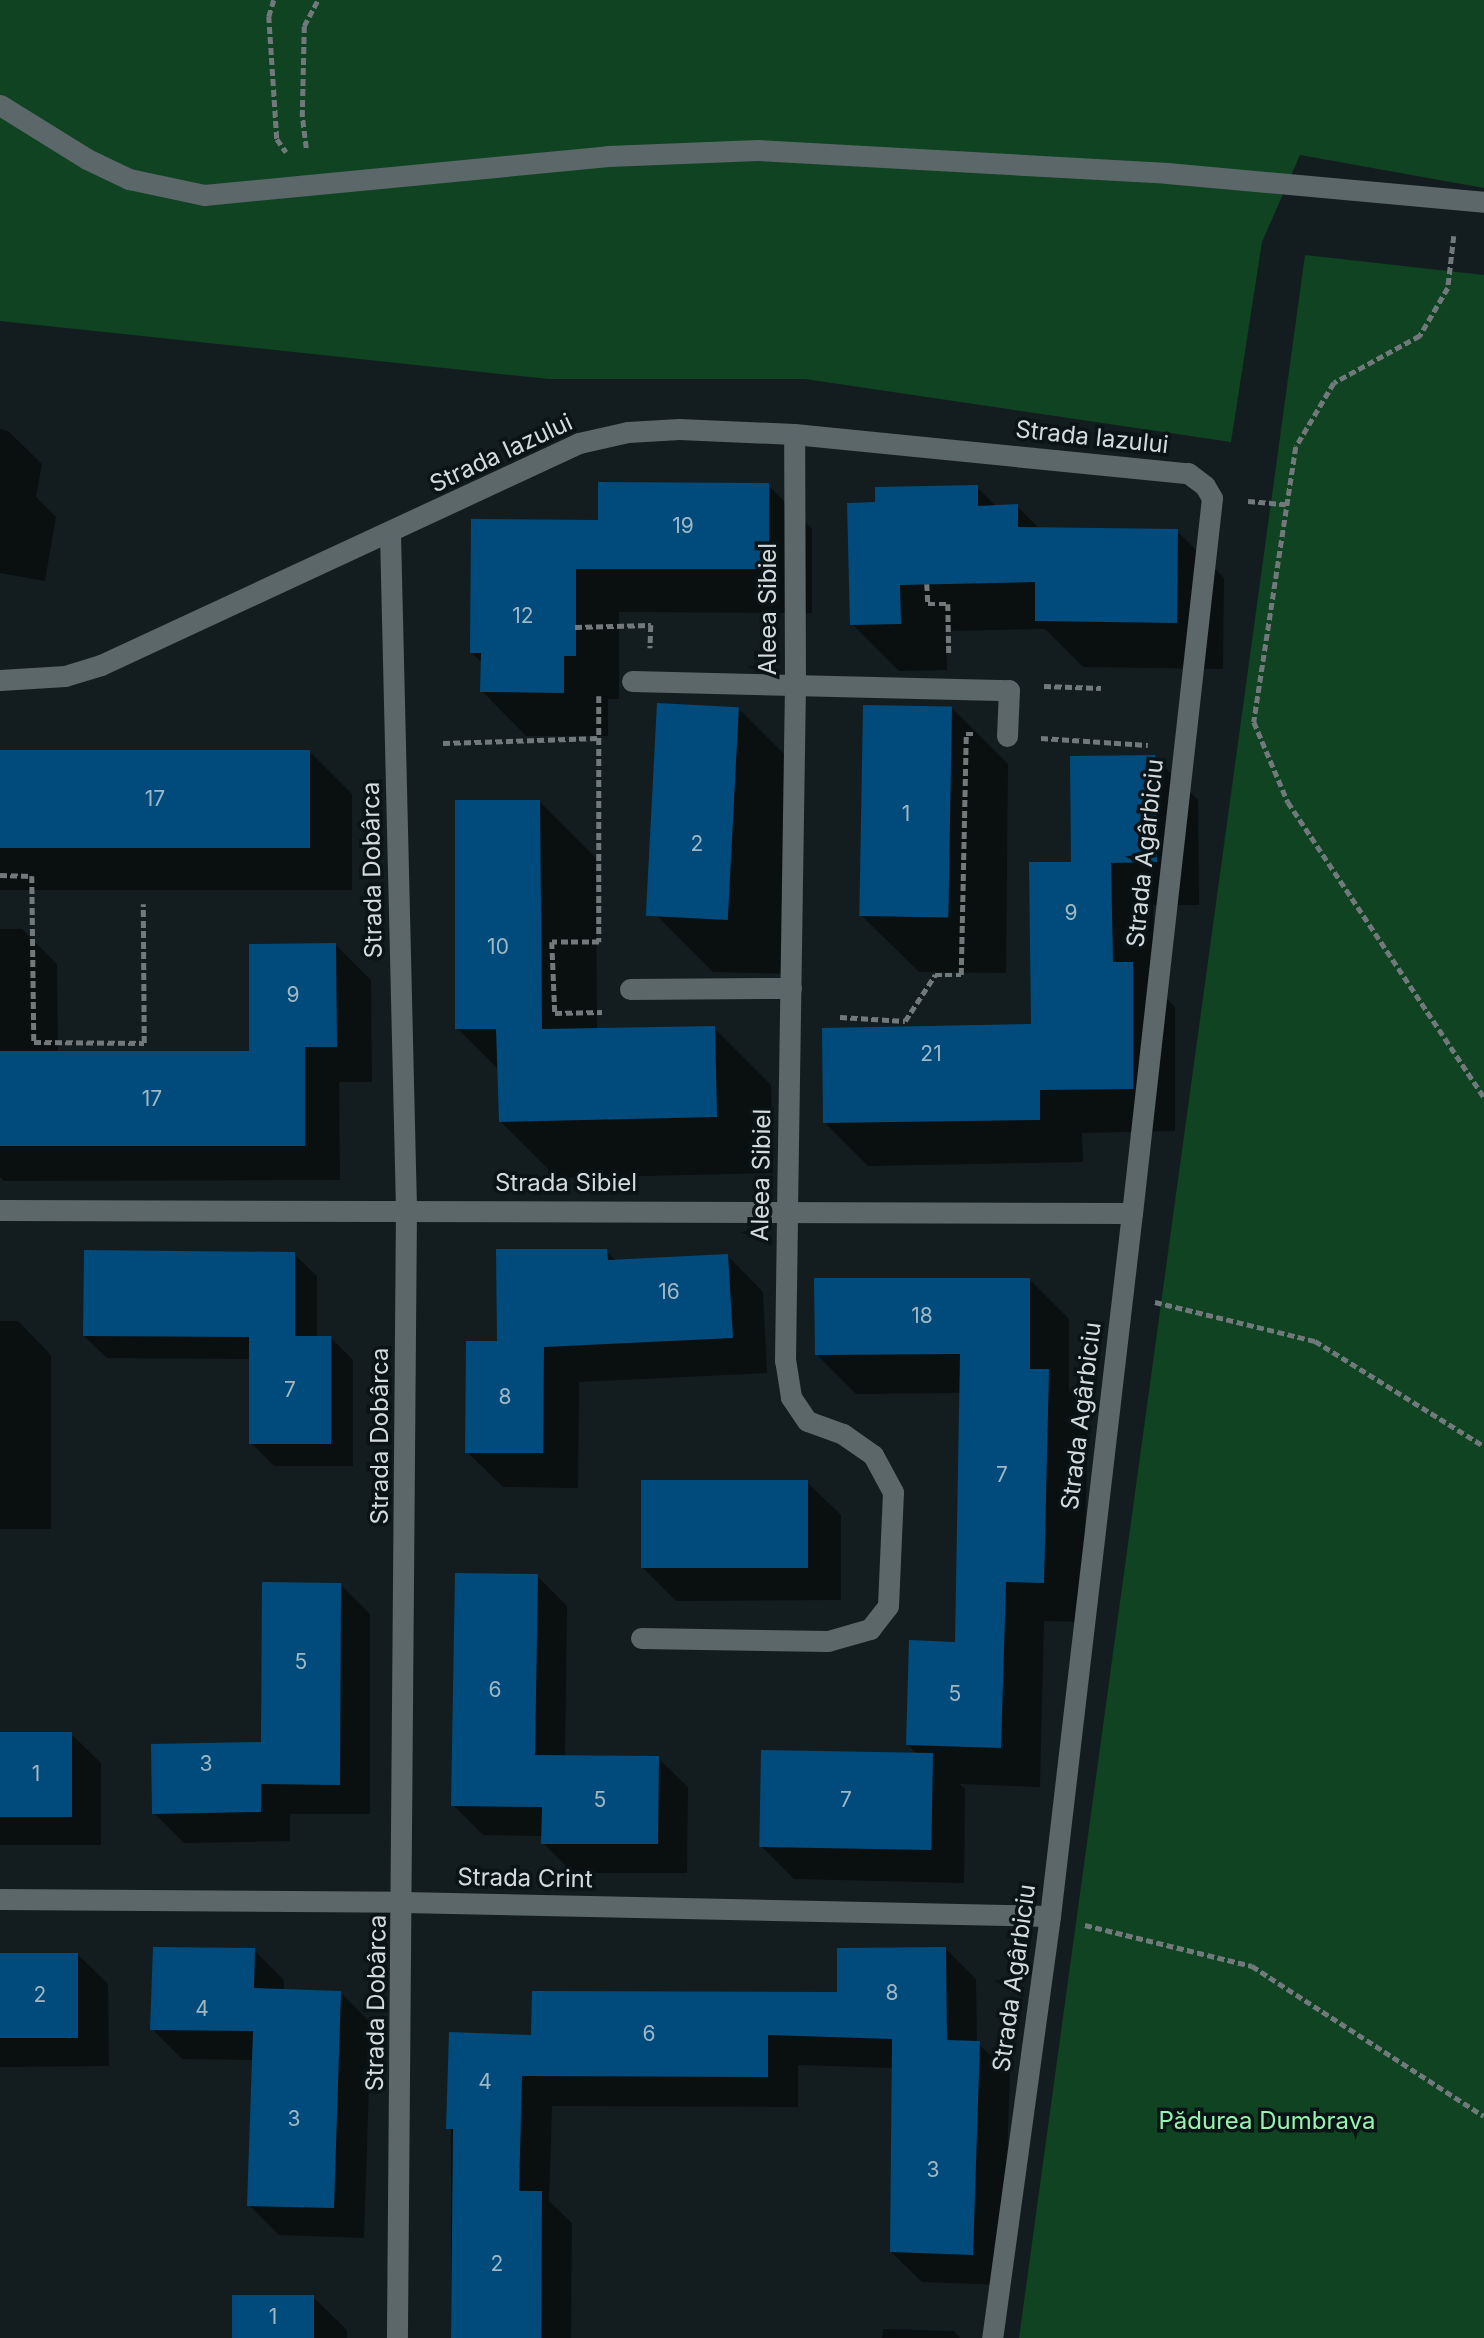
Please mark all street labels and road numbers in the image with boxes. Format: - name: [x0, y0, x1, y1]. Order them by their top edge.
- street label: Strada Iazului: [425, 407, 577, 499]
- street label: Strada Iazului: [1014, 415, 1170, 459]
- street label: Aleea Sibiel: [754, 543, 782, 675]
- street label: Strada Agârbiciu: [1121, 757, 1169, 949]
- street label: Strada Dobârca: [356, 781, 388, 959]
- street label: Aleea Sibiel: [745, 1109, 777, 1241]
- street label: Strada Sibiel: [495, 1169, 637, 1197]
- street label: Strada Agârbiciu: [1055, 1320, 1107, 1512]
- street label: Strada Dobârca: [366, 1348, 394, 1524]
- street label: Strada Crint: [457, 1862, 593, 1894]
- street label: Strada Agârbiciu: [987, 1882, 1041, 2074]
- street label: Strada Dobârca: [360, 1914, 392, 2092]

